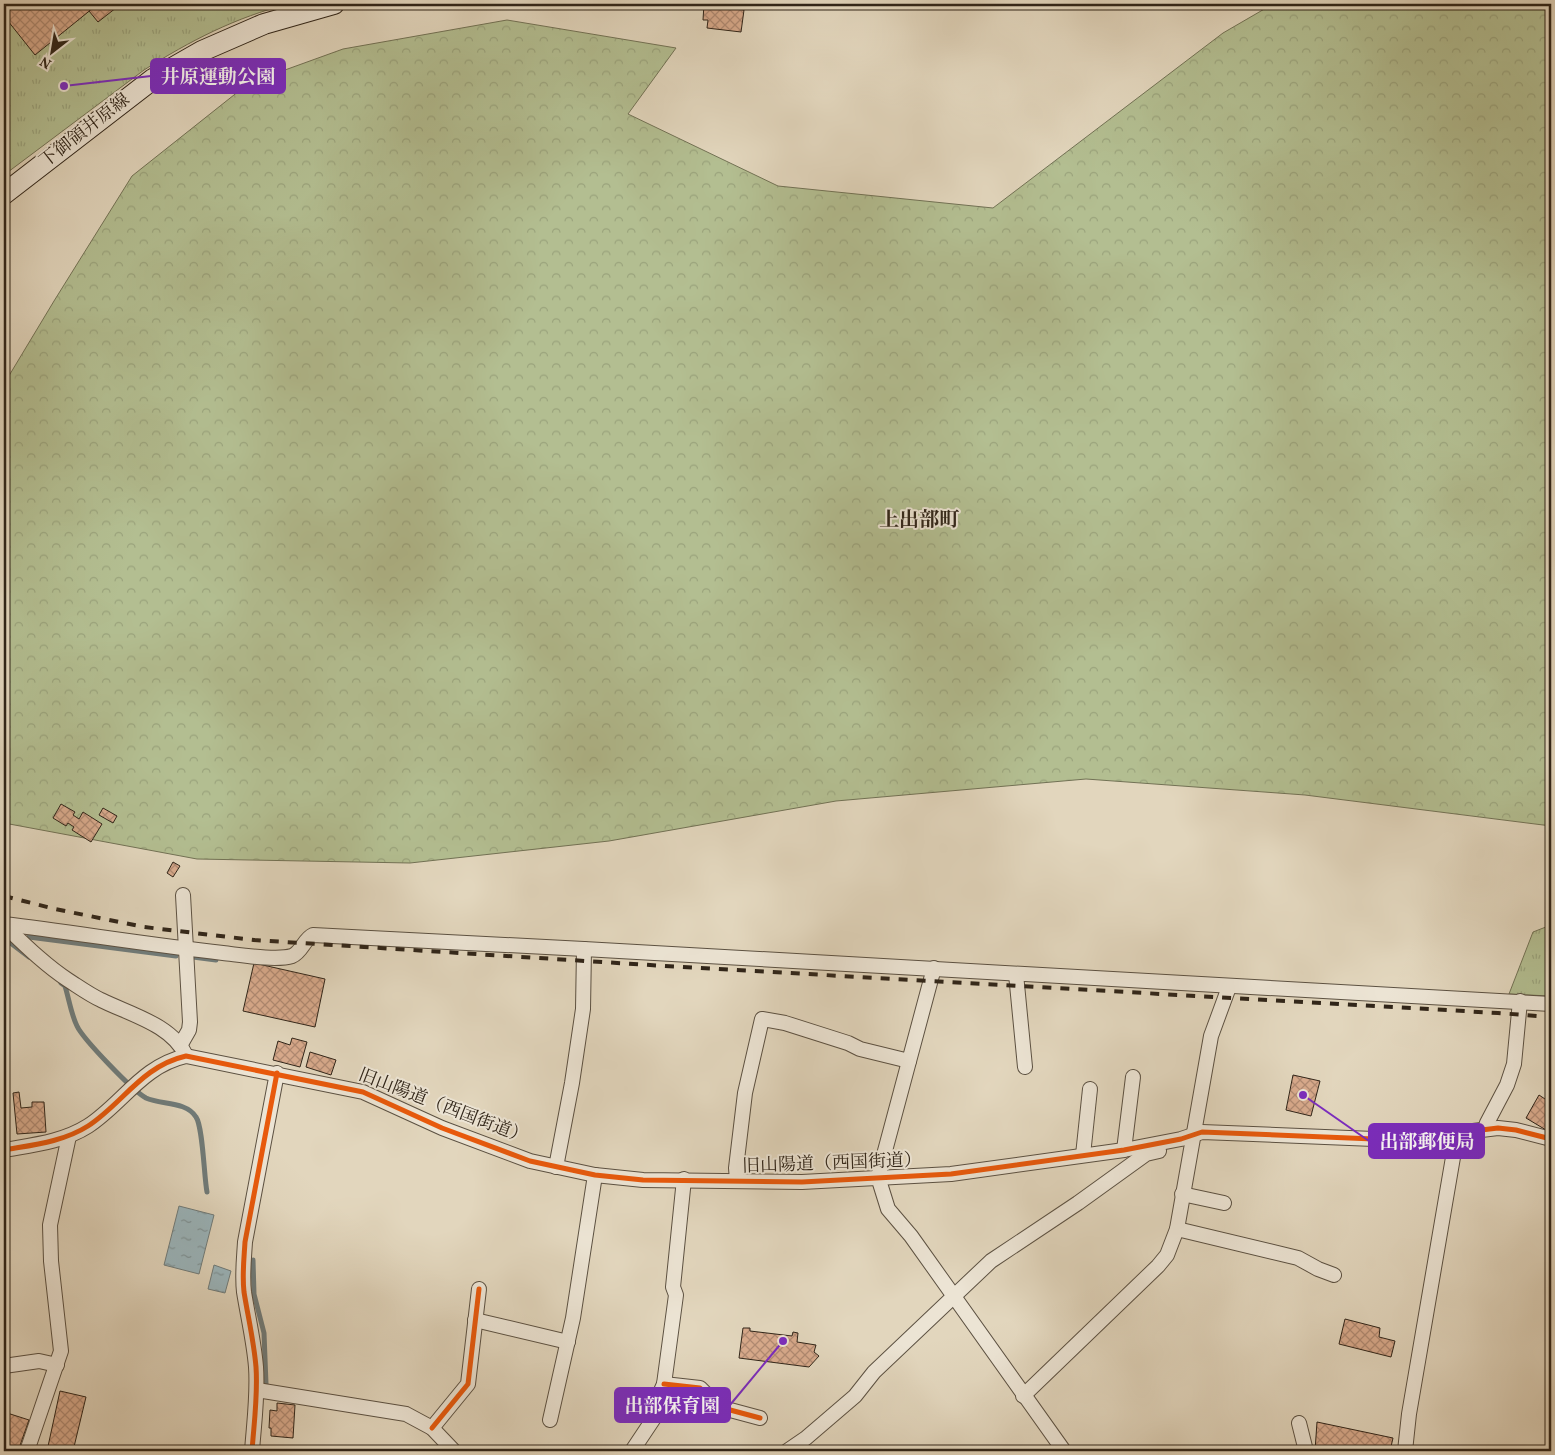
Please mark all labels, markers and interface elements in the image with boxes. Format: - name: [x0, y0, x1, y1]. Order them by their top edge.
- north arrow: [28, 28, 78, 78]
- text: N: [37, 51, 55, 73]
- callout: 井原運動公園: [151, 59, 285, 93]
- text: 井原運動公園: [161, 65, 275, 91]
- street label: 下御領井原線: [35, 88, 135, 174]
- district label: 上出部町: [879, 507, 960, 535]
- street label: 旧山陽道（西国街道）: [354, 1063, 532, 1151]
- callout: 出部郵便局: [1369, 1124, 1484, 1158]
- text: 出部郵便局: [1379, 1130, 1475, 1156]
- street label: 旧山陽道（西国街道）: [742, 1148, 922, 1180]
- callout: 出部保育園: [615, 1388, 730, 1422]
- text: 出部保育園: [624, 1394, 720, 1420]

